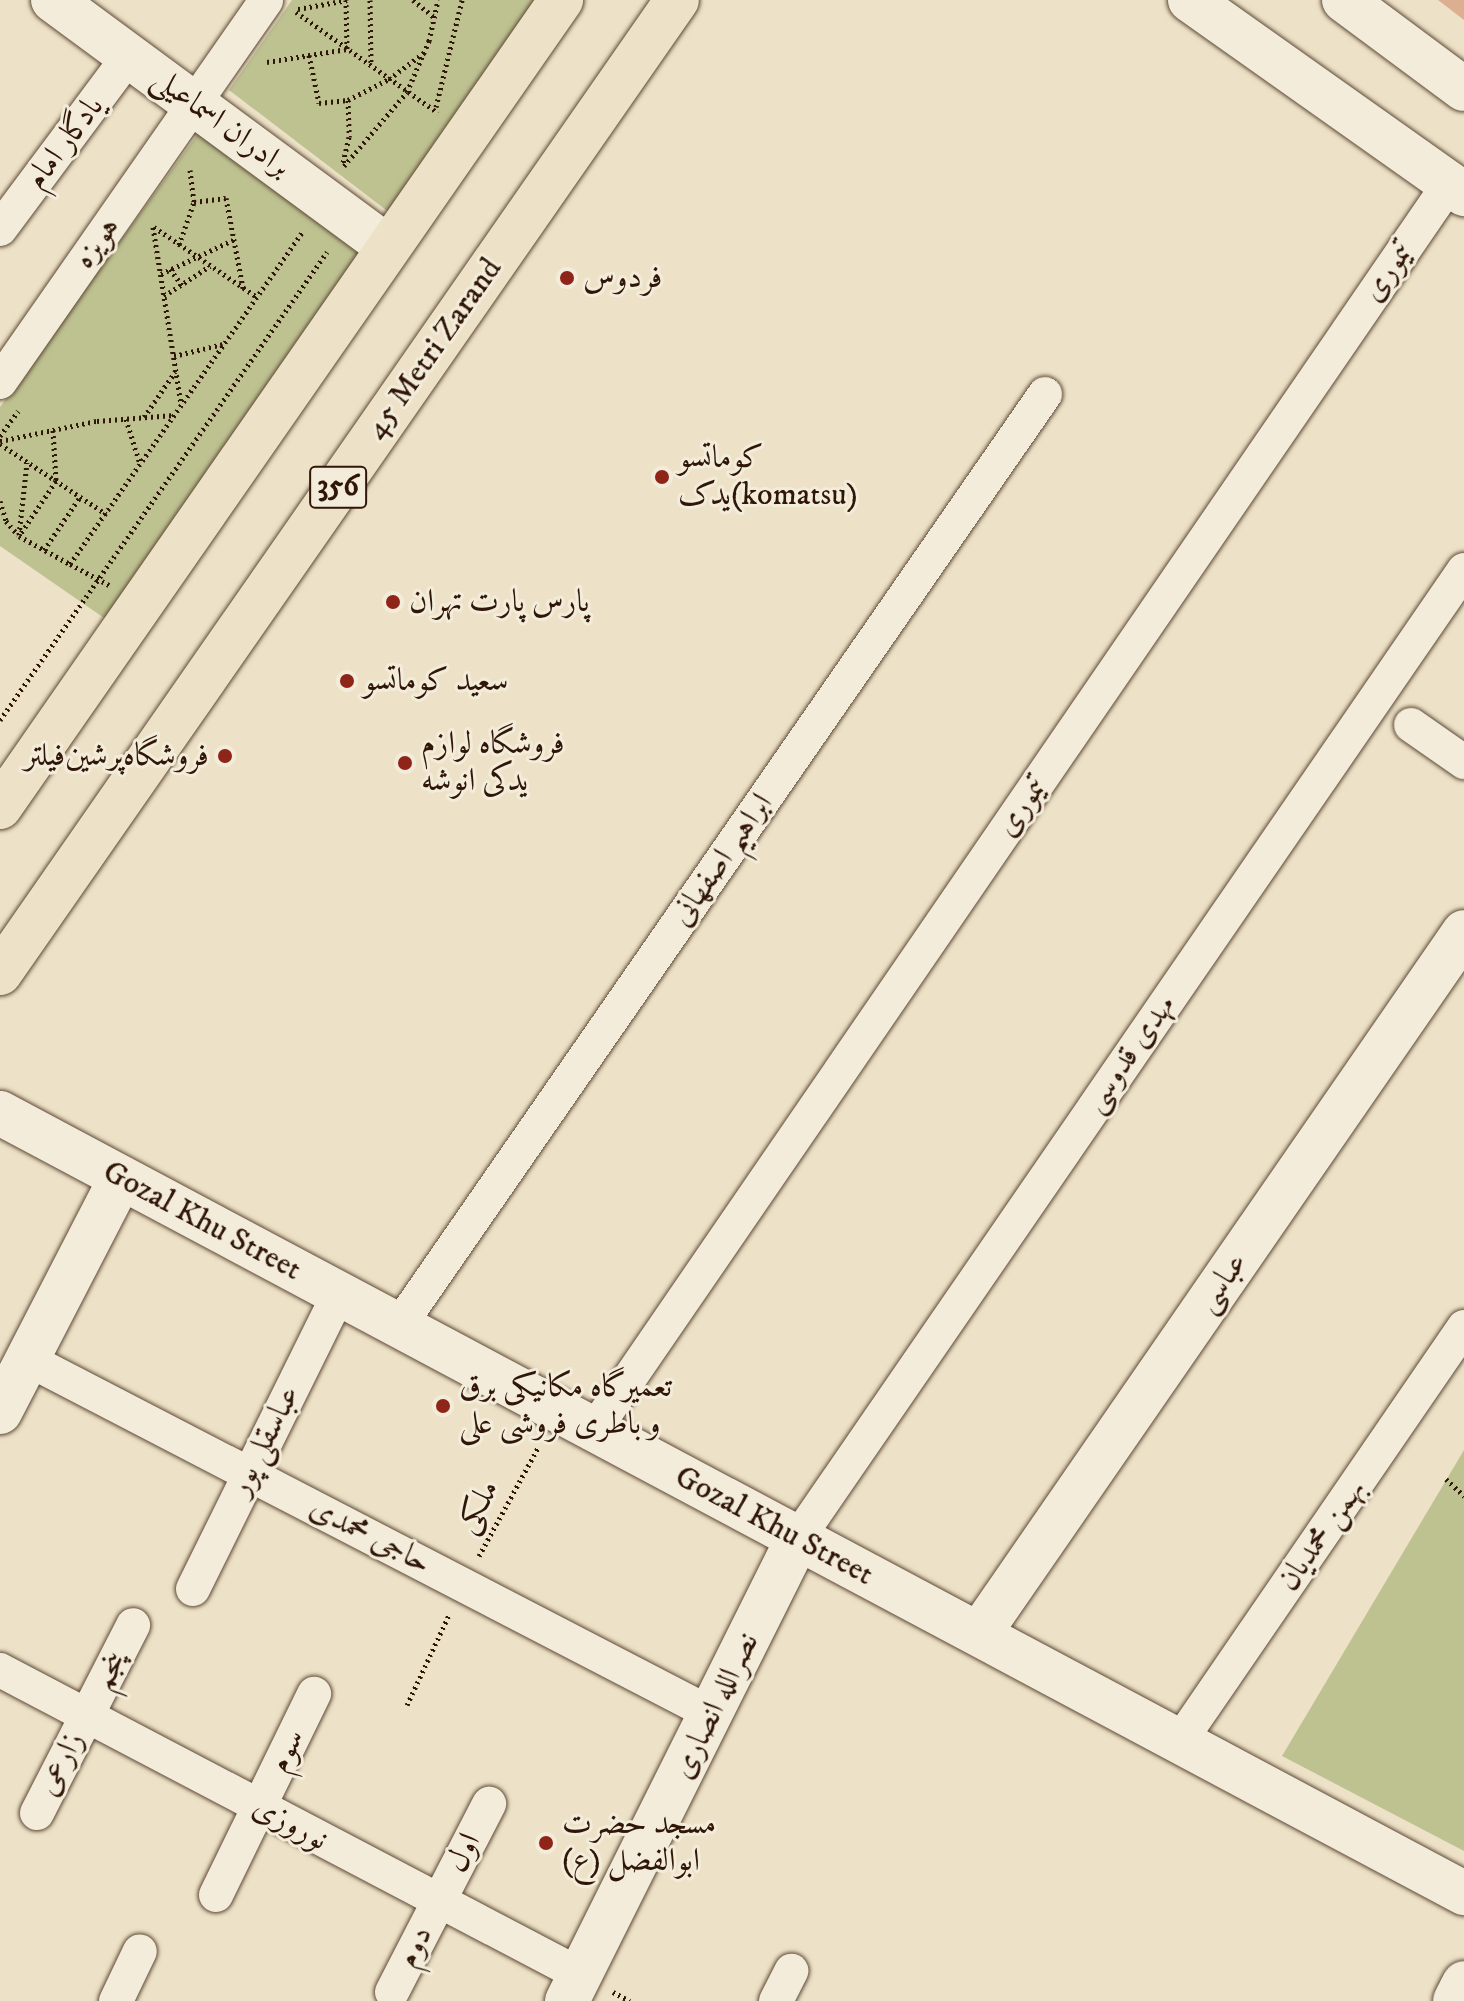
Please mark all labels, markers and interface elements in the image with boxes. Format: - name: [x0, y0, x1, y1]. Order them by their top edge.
- street label: برادران اسماعیلی: [144, 60, 298, 186]
- street label: یادگار امام: [17, 89, 113, 197]
- street label: هویزه: [65, 209, 129, 277]
- street label: تیموری: [1354, 234, 1422, 310]
- street label: 45 Metri Zarand: [357, 251, 511, 447]
- place label: فردوس: [583, 259, 662, 297]
- marker: فردوس: [558, 269, 576, 287]
- place label: کوماتسو یدک(komatsu): [678, 440, 858, 515]
- road number: 356: [308, 461, 368, 513]
- marker: کوماتسو یدک(komatsu): [653, 468, 671, 486]
- place label: پارس پارت تهران: [409, 583, 590, 621]
- marker: پارس پارت تهران: [384, 593, 402, 611]
- place label: سعید کوماتسو: [363, 662, 508, 700]
- marker: سعید کوماتسو: [338, 672, 356, 690]
- place label: فروشگاه لوازم یدکی انوشه: [421, 726, 565, 801]
- place label: فروشگاه‌پرشین‌فیلتر: [24, 737, 209, 775]
- marker: فروشگاه‌پرشین‌فیلتر: [216, 747, 234, 765]
- marker: فروشگاه لوازم یدکی انوشه: [396, 754, 414, 772]
- street label: تیموری: [988, 769, 1056, 845]
- street label: ابراهیم اصفهانی: [662, 786, 782, 934]
- street label: مهدی قدوسی: [1076, 988, 1184, 1120]
- street label: Gozal Khu Street: [96, 1153, 308, 1289]
- street label: عباسی: [1188, 1245, 1256, 1321]
- place label: تعمیرگاه مکانیکی برق و باطری فروشی علی: [459, 1369, 672, 1444]
- street label: عباسقلی پور: [221, 1379, 309, 1503]
- marker: تعمیرگاه مکانیکی برق و باطری فروشی علی: [434, 1397, 452, 1415]
- street label: Gozal Khu Street: [668, 1458, 880, 1594]
- street label: بهمن محمدیان: [1269, 1471, 1375, 1599]
- street label: ملکی: [448, 1473, 508, 1541]
- street label: حاجی محمدی: [303, 1489, 437, 1583]
- street label: نصرالله انصاری: [664, 1627, 768, 1785]
- street label: پنجم: [84, 1645, 136, 1697]
- street label: سوم: [260, 1723, 314, 1779]
- street label: زارعی: [29, 1726, 93, 1802]
- street label: نوروزی: [246, 1788, 334, 1860]
- place label: مسجد حضرت ابوالفضل (ع): [562, 1806, 716, 1881]
- street label: اول: [438, 1827, 490, 1879]
- marker: مسجد حضرت ابوالفضل (ع): [537, 1834, 555, 1852]
- street label: دوم: [388, 1920, 442, 1974]

